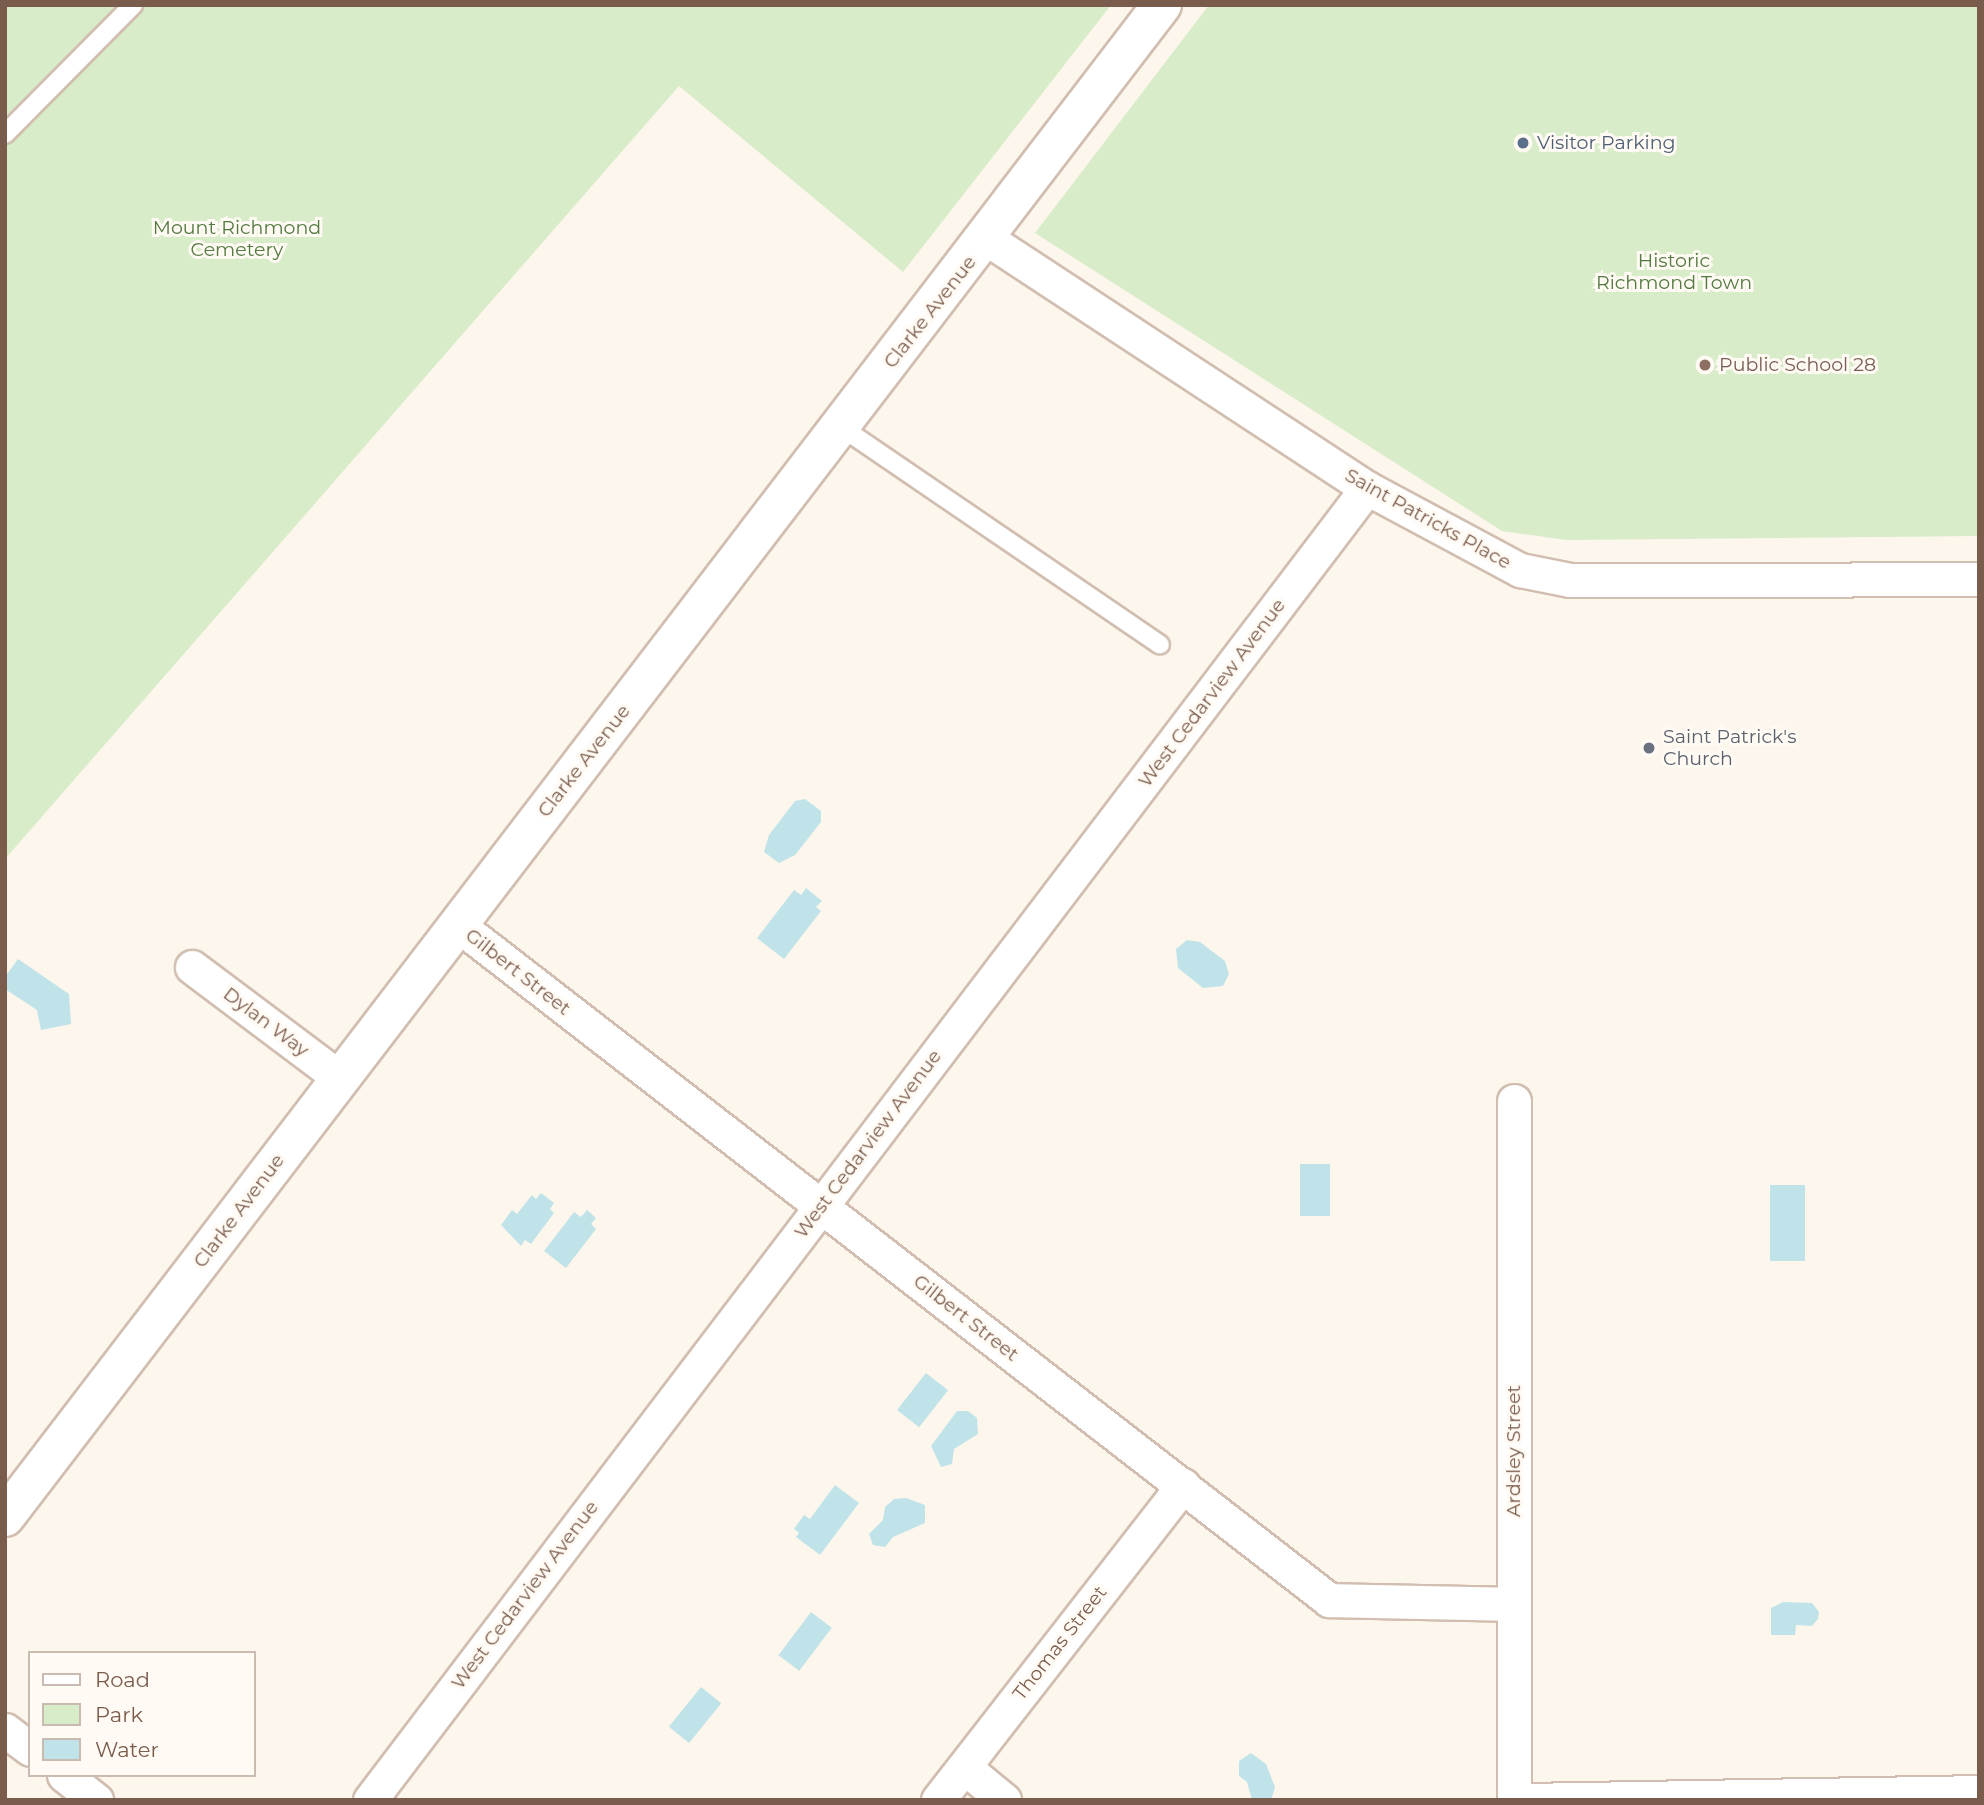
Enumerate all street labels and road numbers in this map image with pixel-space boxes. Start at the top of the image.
street label: Clarke Avenue [879,251,981,373]
street label: Saint Patricks Place [1341,464,1515,574]
street label: West Cedarview Avenue [1134,594,1290,792]
street label: Clarke Avenue [533,700,635,822]
street label: Gilbert Street [461,924,575,1020]
street label: Dylan Way [219,982,313,1062]
street label: West Cedarview Avenue [790,1045,946,1243]
street label: Clarke Avenue [189,1150,289,1272]
street label: Gilbert Street [909,1270,1023,1366]
street label: Ardsley Street [1503,1385,1525,1517]
street label: West Cedarview Avenue [447,1496,603,1694]
street label: Thomas Street [1008,1581,1112,1705]

